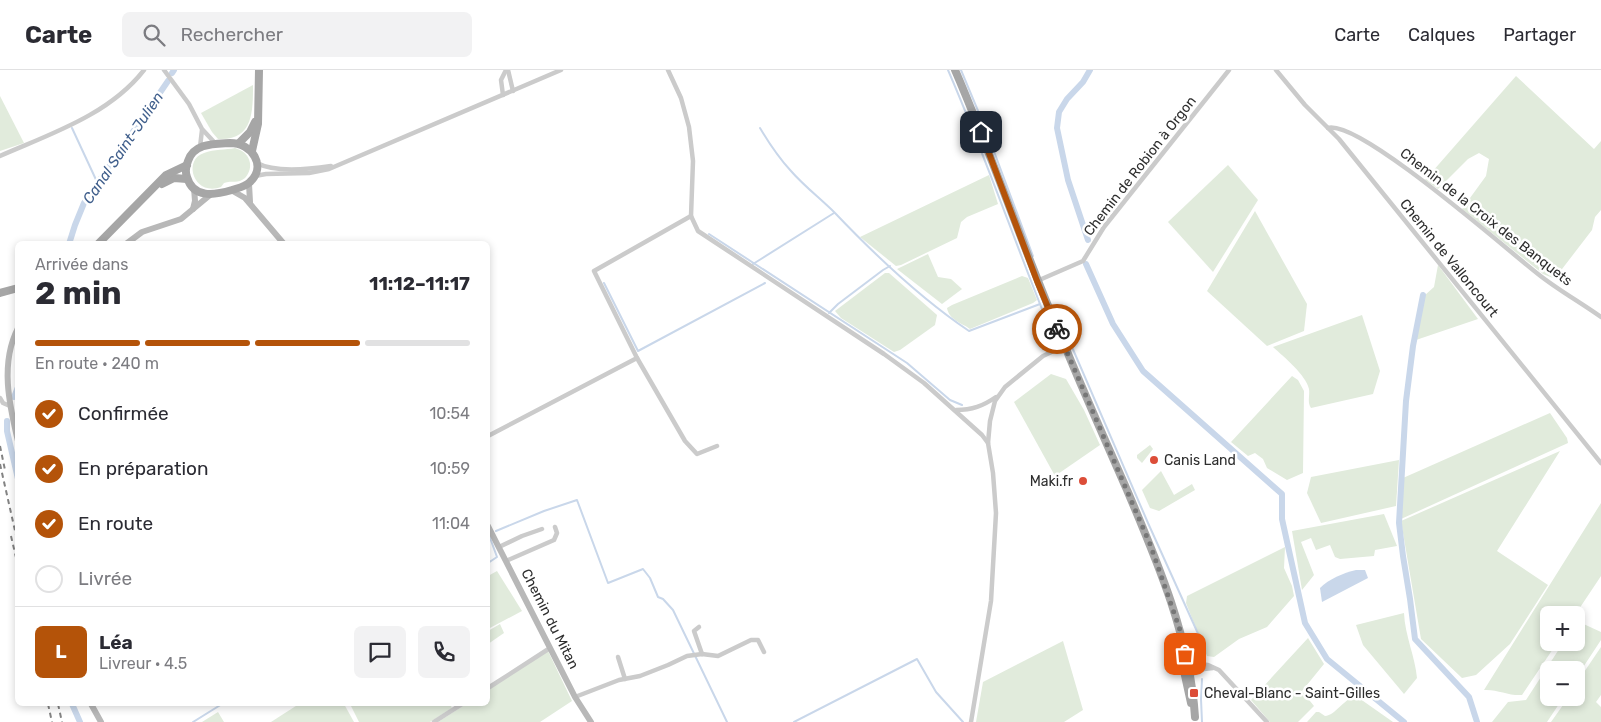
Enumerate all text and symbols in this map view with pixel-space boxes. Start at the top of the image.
search box [122,12,472,57]
text: Carte [25,21,92,49]
icon: search [140,21,168,49]
text: Rechercher [180,23,283,46]
text: Carte [1334,24,1380,46]
text: Calques [1408,24,1475,46]
text: Partager [1503,24,1576,46]
water label: Canal Saint-Julien [79,89,167,207]
street label: Chemin de Robion à Orgon [1080,93,1200,239]
pin [960,111,1002,153]
icon: home [967,118,995,146]
street label: Chemin de la Croix des Banquets [1396,144,1576,290]
street label: Chemin de Valloncourt [1396,196,1502,321]
text: Arrivée dans [35,255,128,274]
text: 11:12–11:17 [369,272,470,295]
text: 2 min [35,274,122,312]
courier [1032,304,1082,354]
icon: bike [1043,315,1071,343]
text: En route · 240 m [35,354,159,373]
icon: check [35,400,63,428]
text: Confirmée [78,402,169,425]
text: 10:54 [429,404,470,423]
place label: Canis Land [1164,452,1236,469]
marker: Canis Land [1148,454,1160,466]
icon: check [35,455,63,483]
text: En préparation [78,457,208,480]
text: 10:59 [430,459,470,478]
place label: Maki.fr [1030,473,1074,490]
marker: Maki.fr [1077,475,1089,487]
icon: check [35,510,63,538]
text: En route [78,512,153,535]
text: 11:04 [432,514,470,533]
street label: Chemin du Mitan [517,566,583,672]
text: Livrée [78,567,132,590]
map controls [1540,606,1585,706]
button: + [1540,606,1585,651]
button: chat [354,626,406,678]
button: phone [418,626,470,678]
text: Léa [99,631,133,654]
pin [1164,633,1206,675]
text: L [55,640,67,663]
icon: bag [1171,640,1199,668]
text: Livreur · 4.5 [99,654,187,673]
button: − [1540,661,1585,706]
place label: Cheval-Blanc - Saint-Gilles [1204,685,1380,702]
marker: Cheval-Blanc - Saint-Gilles [1188,687,1200,699]

